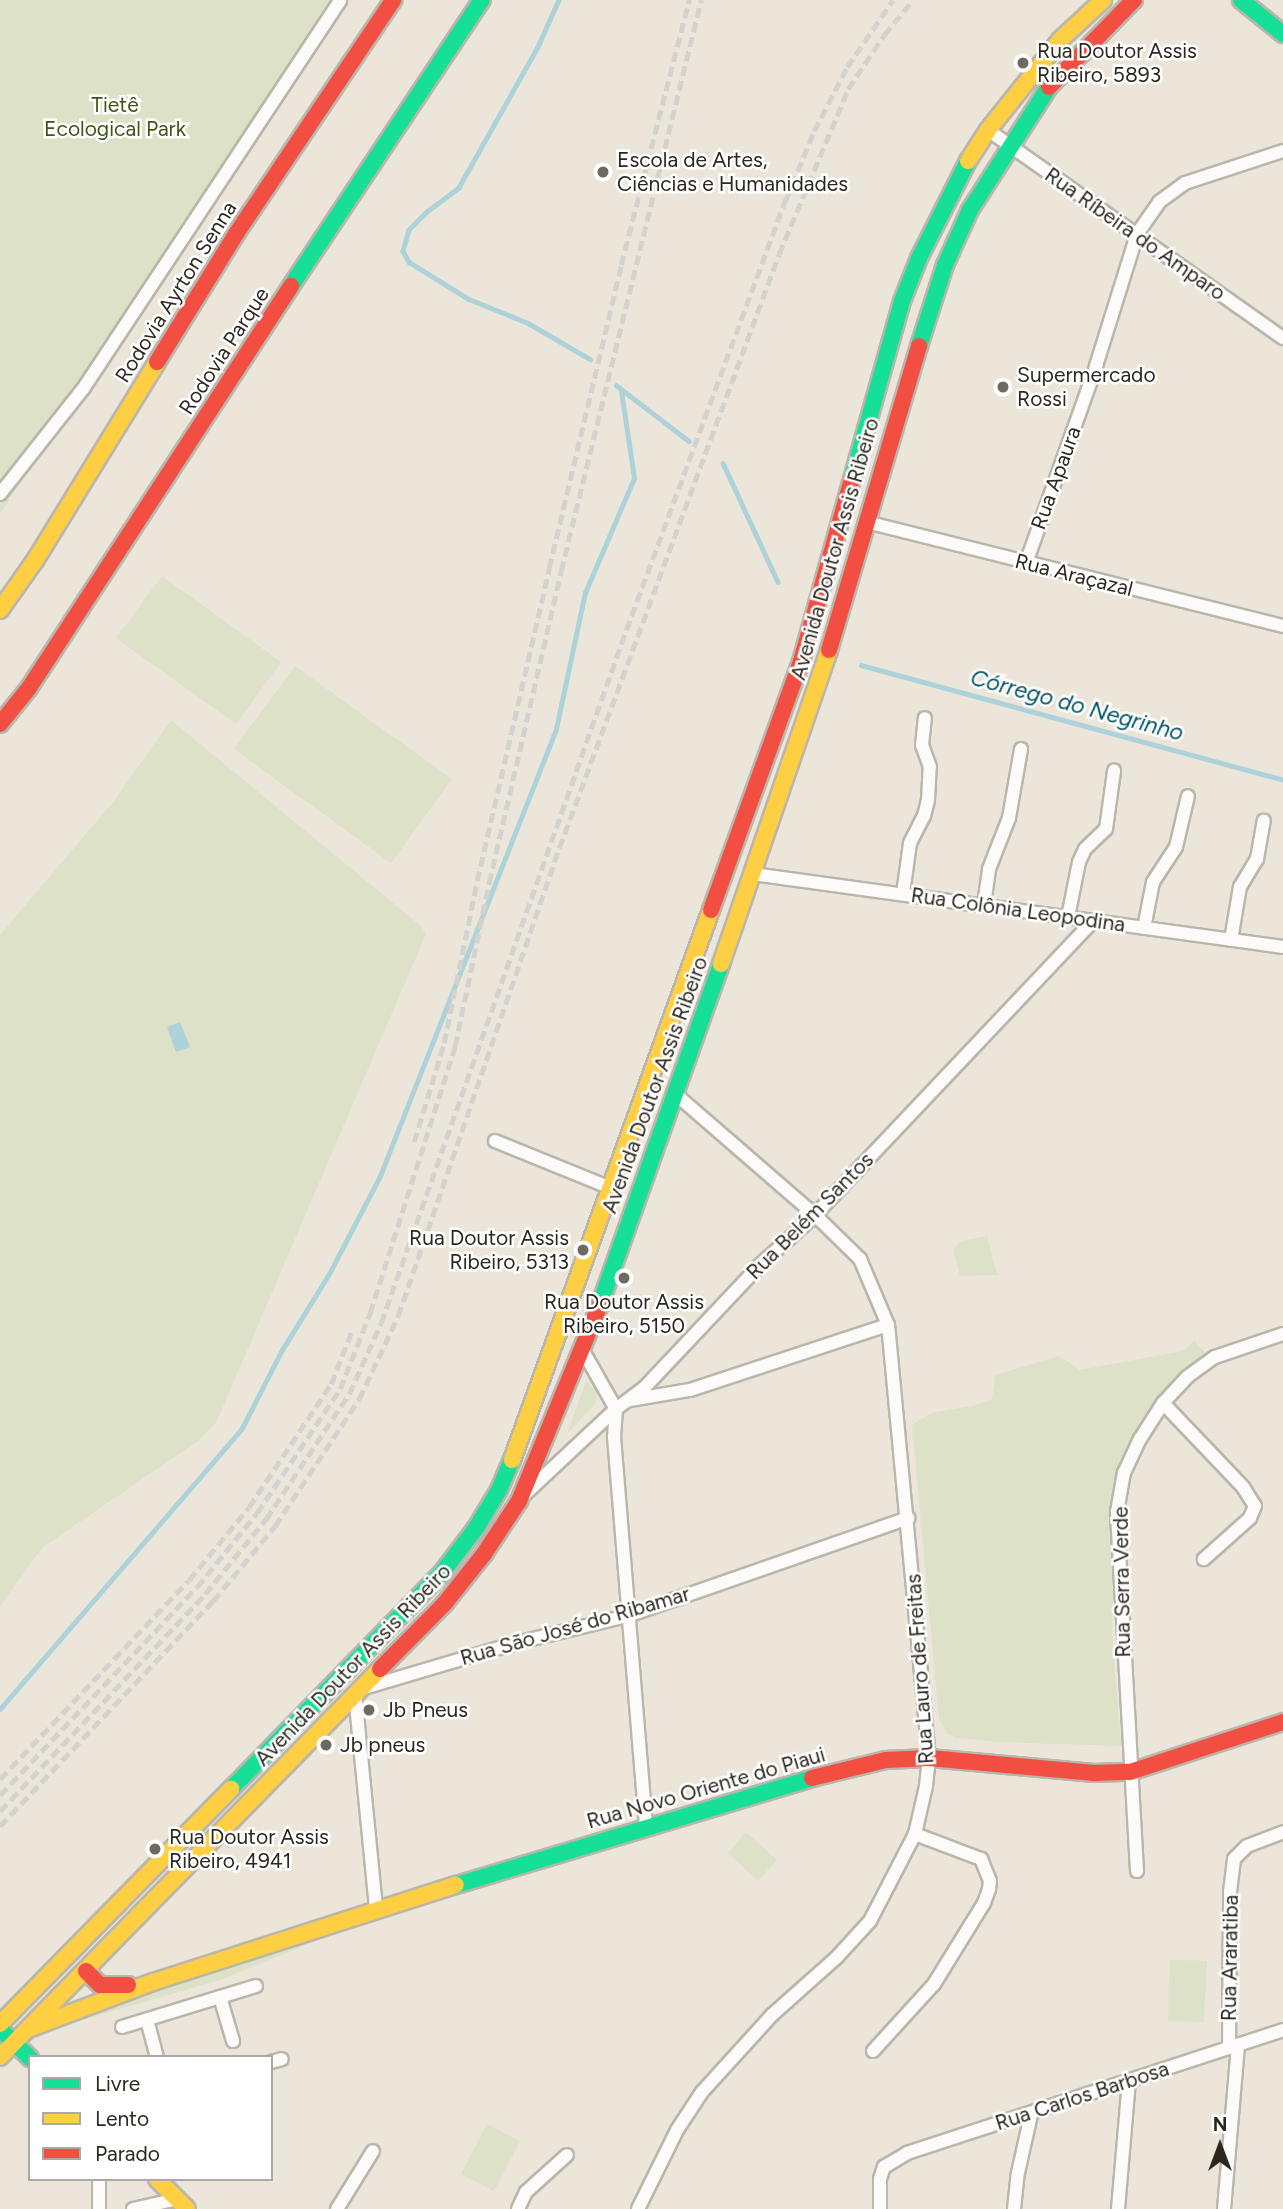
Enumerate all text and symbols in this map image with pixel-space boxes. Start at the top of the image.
place label: Rua Doutor Assis Ribeiro, 5893 [1037,38,1197,88]
marker: Rua Doutor Assis Ribeiro, 5893 [1015,55,1031,71]
park label: Tietê Ecological Park [44,92,186,142]
place label: Escola de Artes, Ciências e Humanidades [617,147,848,197]
street label: Rua Ríbeira do Amparo [1040,162,1230,306]
marker: Escola de Artes, Ciências e Humanidades [595,164,611,180]
street label: Rodovia Ayrton Senna [110,197,242,387]
street label: Rodovia Parque [174,283,274,419]
place label: Supermercado Rossi [1017,362,1156,412]
marker: Supermercado Rossi [995,379,1011,395]
street label: Avenida Doutor Assis Ribeiro [786,415,884,683]
street label: Rua Apaura [1026,423,1086,533]
street label: Rua Araçazal [1012,548,1136,602]
water label: Córrego do Negrinho [968,663,1186,747]
street label: Rua Colônia Leopodina [909,882,1127,938]
street label: Avenida Doutor Assis Ribeiro [597,953,713,1217]
street label: Rua Belém Santos [741,1147,879,1285]
place label: Rua Doutor Assis Ribeiro, 5313 [409,1225,569,1275]
marker: Rua Doutor Assis Ribeiro, 5313 [575,1242,591,1258]
marker: Rua Doutor Assis Ribeiro, 5150 [616,1270,632,1286]
place label: Rua Doutor Assis Ribeiro, 5150 [544,1289,704,1339]
street label: Rua Serra Verde [1108,1506,1136,1658]
street label: Avenida Doutor Assis Ribeiro [250,1559,456,1771]
street label: Rua Lauro de Freitas [901,1573,939,1765]
street label: Rua São José do Ribamar [457,1581,693,1671]
place label: Jb Pneus [383,1697,468,1723]
marker: Jb Pneus [361,1702,377,1718]
place label: Jb pneus [340,1732,425,1758]
marker: Jb pneus [318,1737,334,1753]
street label: Rua Novo Oriente do Piaui [584,1742,828,1834]
place label: Rua Doutor Assis Ribeiro, 4941 [169,1824,329,1874]
marker: Rua Doutor Assis Ribeiro, 4941 [147,1841,163,1857]
street label: Rua Araratiba [1216,1895,1244,2021]
legend [28,2055,273,2181]
street label: Rua Carlos Barbosa [992,2056,1172,2136]
text: Livre [95,2071,140,2096]
text: Lento [95,2106,149,2131]
north arrow [1185,2111,1255,2181]
text: N [1213,2113,1227,2136]
text: Parado [95,2141,160,2166]

